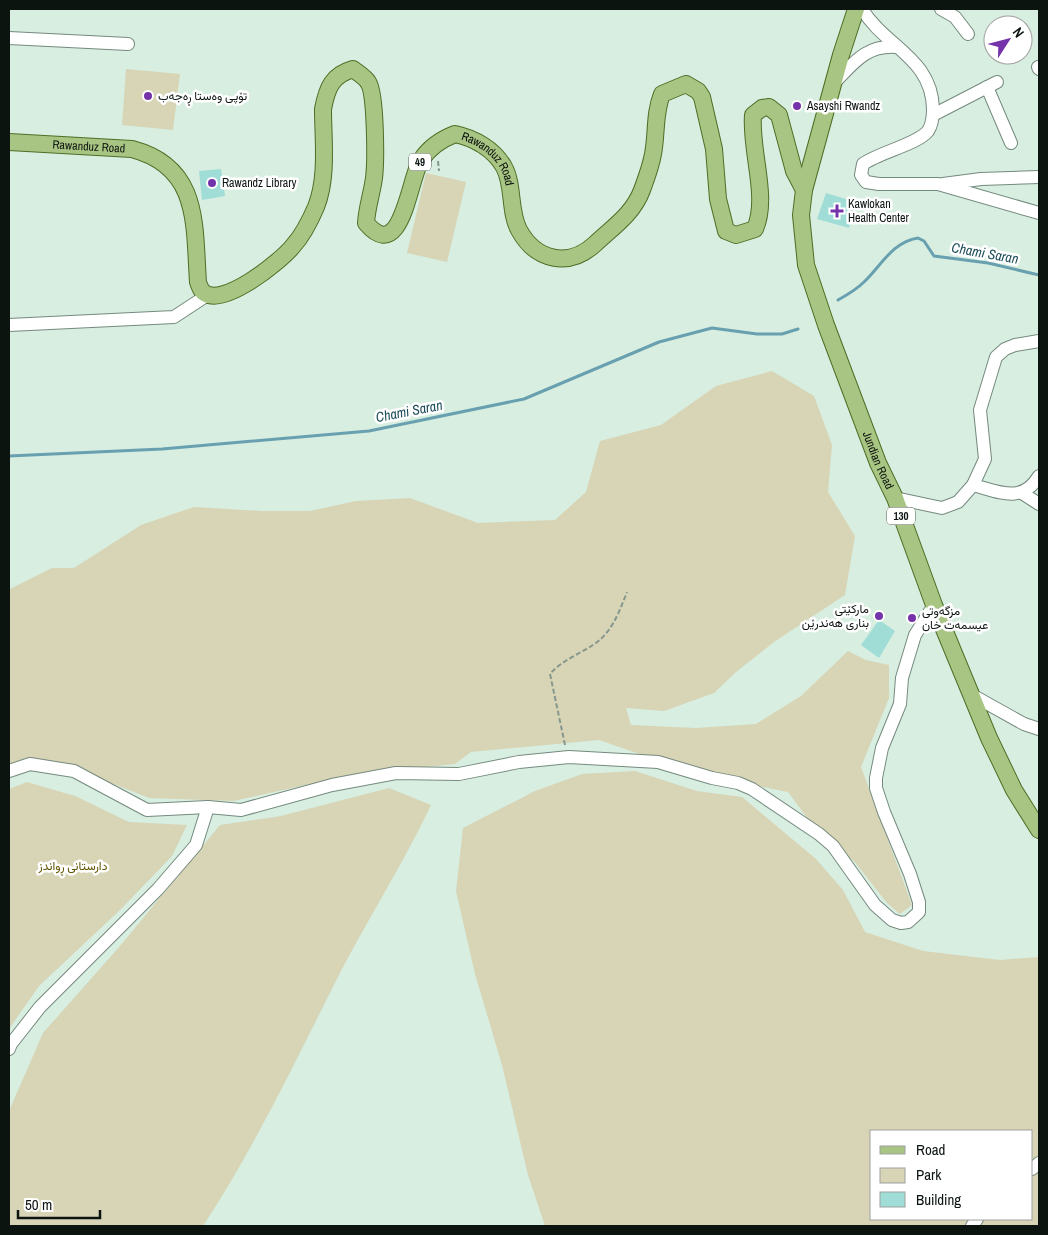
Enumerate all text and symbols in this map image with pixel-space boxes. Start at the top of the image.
north arrow [983,15,1033,65]
text: N [1009,24,1028,41]
place label: تۆپی وەستا ڕەجەب [158,88,248,106]
marker: تۆپی وەستا ڕەجەب [142,90,154,102]
place label: Asayshi Rwandz [806,98,880,114]
marker: Asayshi Rwandz [791,100,803,112]
street label: Rawanduz Road [459,128,518,187]
street label: Rawanduz Road [52,136,126,157]
road number: 49 [409,154,431,170]
place label: Rawandz Library [222,175,296,191]
marker: Rawandz Library [206,177,218,189]
place label: Kawlokan Health Center [848,196,909,226]
marker: Kawlokan Health Center [830,204,844,218]
water label: Chami Saran [950,238,1020,268]
water label: Chami Saran [374,396,444,426]
street label: Jundian Road [859,429,898,492]
road number: 130 [887,508,915,524]
place label: مارکێتی بناری هەندرێن [802,601,869,631]
place label: مزگەوتی عیسمەت خان [922,603,988,633]
marker: مارکێتی بناری هەندرێن [873,610,885,622]
marker: مزگەوتی عیسمەت خان [906,612,918,624]
park label: دارستانی ڕواندز [38,858,108,876]
legend [870,1130,1033,1220]
text: Road [916,1139,945,1160]
text: Park [916,1164,942,1185]
scale bar [18,1188,100,1220]
text: Building [916,1189,961,1210]
text: 50 m [25,1194,52,1215]

